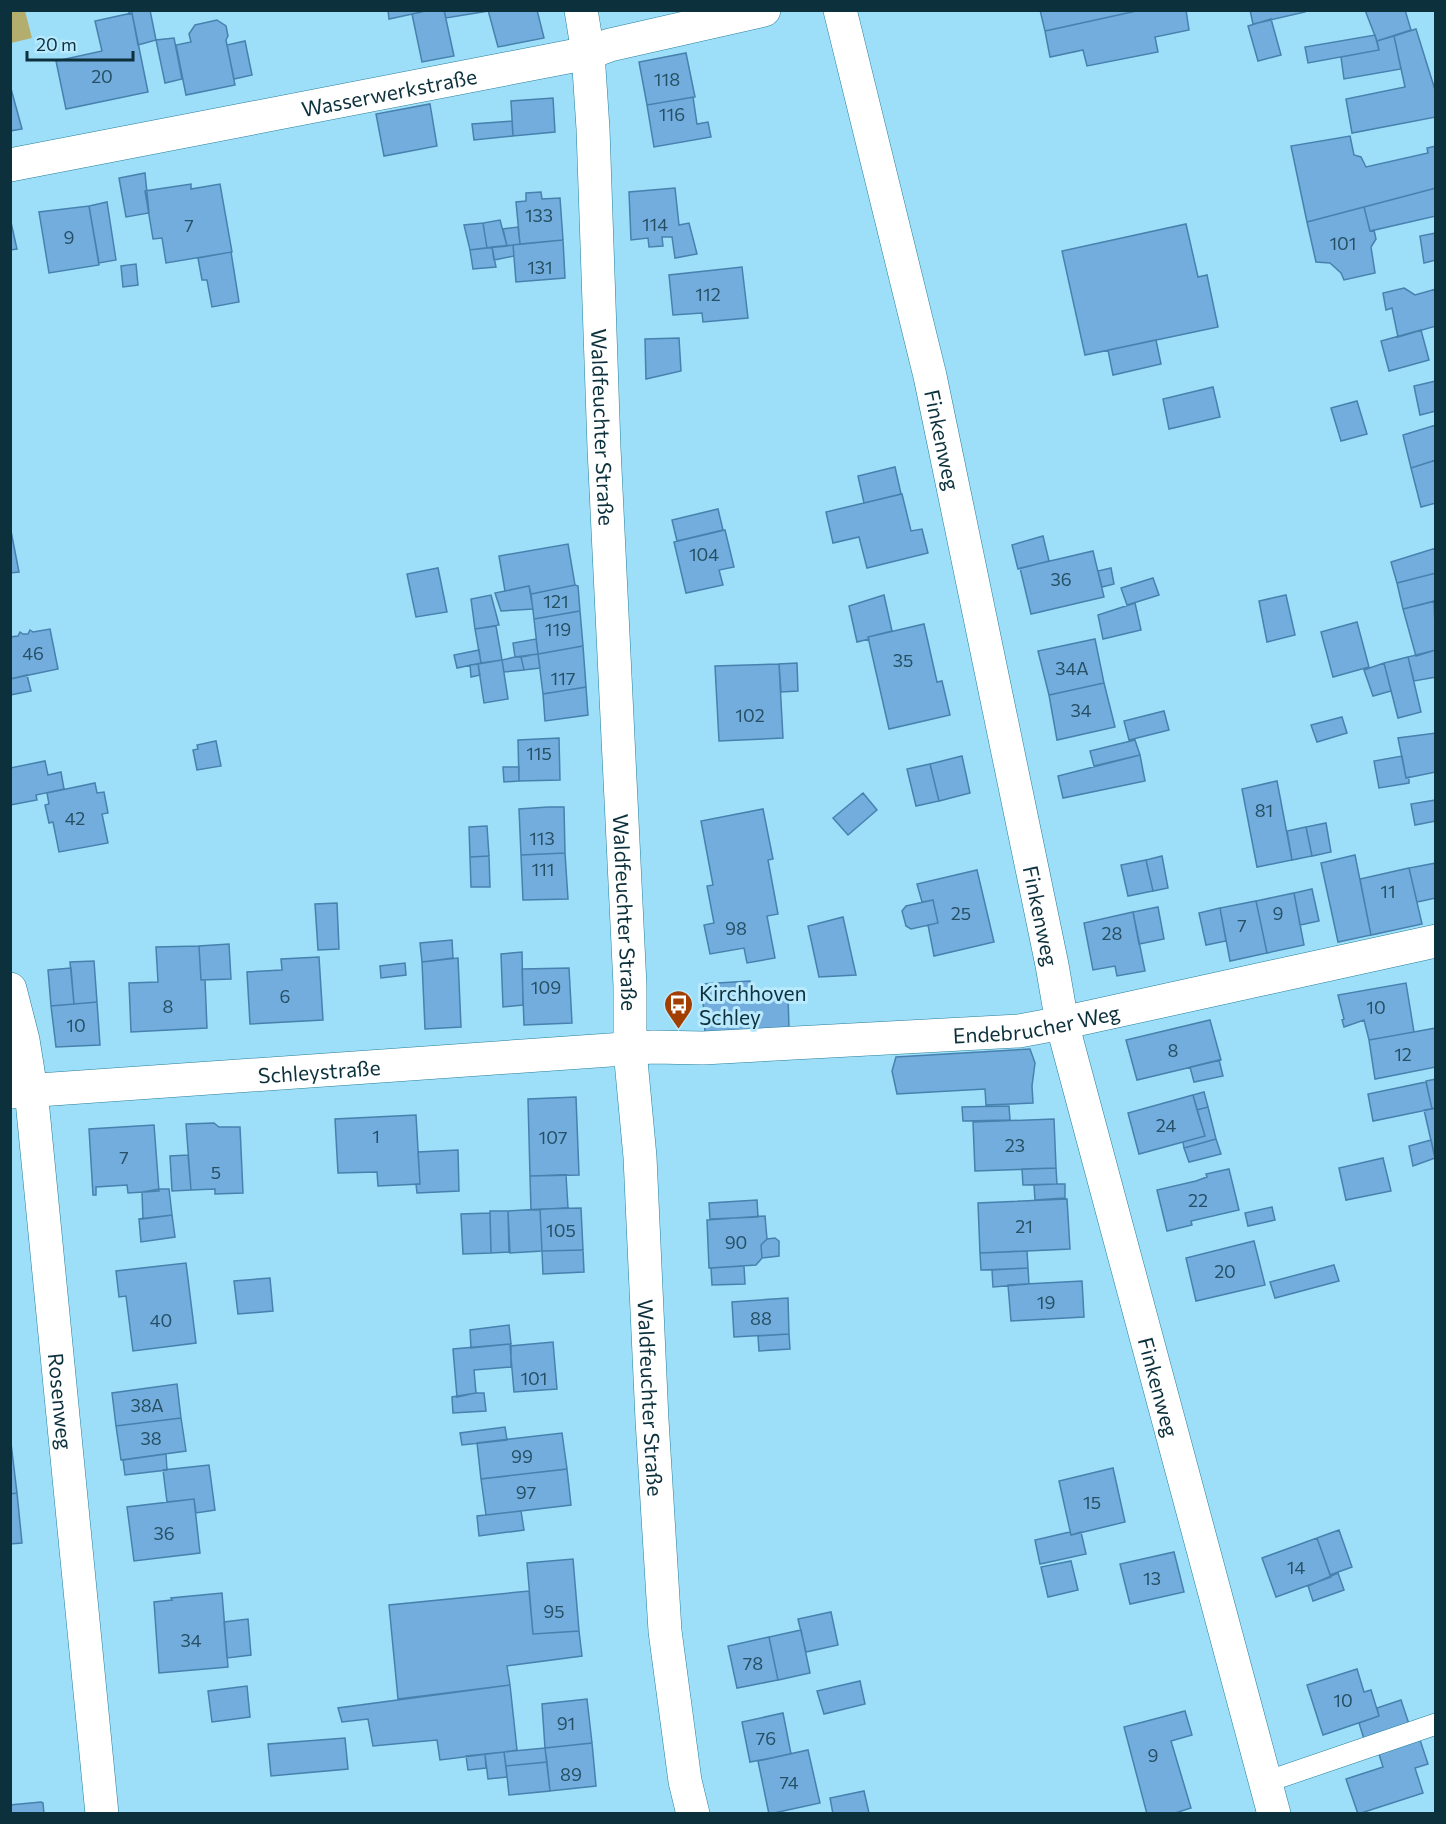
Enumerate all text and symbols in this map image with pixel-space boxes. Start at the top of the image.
scale bar [27,24,134,62]
text: 20 m [36,33,77,55]
street label: Wasserwerkstraße [299,62,479,121]
house number: 20 [91,65,113,87]
house number: 118 [654,68,680,90]
house number: 116 [659,103,685,125]
house number: 133 [525,204,553,226]
house number: 114 [642,213,668,235]
house number: 7 [184,214,194,236]
house number: 9 [64,226,74,248]
house number: 101 [1329,232,1357,254]
house number: 131 [527,256,553,278]
house number: 112 [695,283,721,305]
street label: Waldfeuchter Straße [587,328,620,526]
street label: Finkenweg [921,387,966,492]
house number: 104 [689,543,719,565]
house number: 36 [1050,568,1072,590]
house number: 121 [543,590,569,612]
house number: 119 [545,618,571,640]
house number: 46 [22,642,44,664]
house number: 35 [893,649,913,671]
house number: 34A [1055,657,1089,679]
house number: 117 [551,667,575,689]
house number: 34 [1070,699,1092,721]
house number: 102 [735,704,765,726]
house number: 115 [526,742,552,764]
house number: 81 [1255,799,1273,821]
house number: 42 [65,807,85,829]
street label: Waldfeuchter Straße [609,813,643,1011]
house number: 113 [529,827,555,849]
house number: 111 [531,858,555,880]
street label: Finkenweg [1019,863,1064,968]
house number: 11 [1380,880,1396,902]
house number: 25 [951,902,971,924]
house number: 9 [1273,902,1283,924]
house number: 7 [1237,914,1247,936]
house number: 98 [725,917,747,939]
house number: 28 [1102,922,1123,944]
house number: 109 [531,976,561,998]
place label: Kirchhoven Schley [699,980,807,1029]
house number: 6 [280,985,290,1007]
bus stop icon: Kirchhoven Schley [662,988,694,1030]
house number: 8 [163,995,174,1017]
house number: 10 [1366,996,1386,1018]
street label: Endebrucher Weg [952,998,1122,1047]
house number: 10 [66,1014,86,1036]
house number: 8 [1168,1039,1179,1061]
house number: 12 [1394,1043,1412,1065]
street label: Schleystraße [257,1054,381,1087]
house number: 24 [1156,1114,1176,1136]
house number: 1 [372,1125,380,1147]
house number: 107 [539,1126,567,1148]
house number: 23 [1005,1134,1025,1156]
house number: 7 [119,1146,129,1168]
house number: 5 [211,1161,221,1183]
house number: 22 [1188,1189,1208,1211]
house number: 21 [1015,1215,1033,1237]
house number: 105 [546,1219,576,1241]
house number: 90 [725,1231,747,1253]
house number: 20 [1214,1260,1236,1282]
house number: 19 [1037,1291,1055,1313]
street label: Waldfeuchter Straße [634,1299,669,1497]
house number: 88 [750,1307,772,1329]
house number: 40 [150,1309,172,1331]
street label: Finkenweg [1134,1334,1185,1439]
street label: Rosenweg [44,1352,79,1451]
house number: 101 [520,1367,548,1389]
house number: 38A [130,1394,164,1416]
house number: 38 [140,1427,162,1449]
house number: 99 [511,1445,533,1467]
house number: 97 [516,1481,536,1503]
house number: 15 [1083,1491,1101,1513]
house number: 36 [153,1522,175,1544]
house number: 14 [1287,1556,1305,1578]
house number: 13 [1143,1567,1161,1589]
house number: 95 [543,1600,565,1622]
house number: 34 [180,1629,202,1651]
house number: 78 [743,1652,763,1674]
house number: 10 [1333,1689,1353,1711]
house number: 91 [557,1712,575,1734]
house number: 76 [756,1727,776,1749]
house number: 9 [1148,1744,1158,1766]
house number: 89 [560,1763,582,1785]
house number: 74 [779,1771,799,1793]

